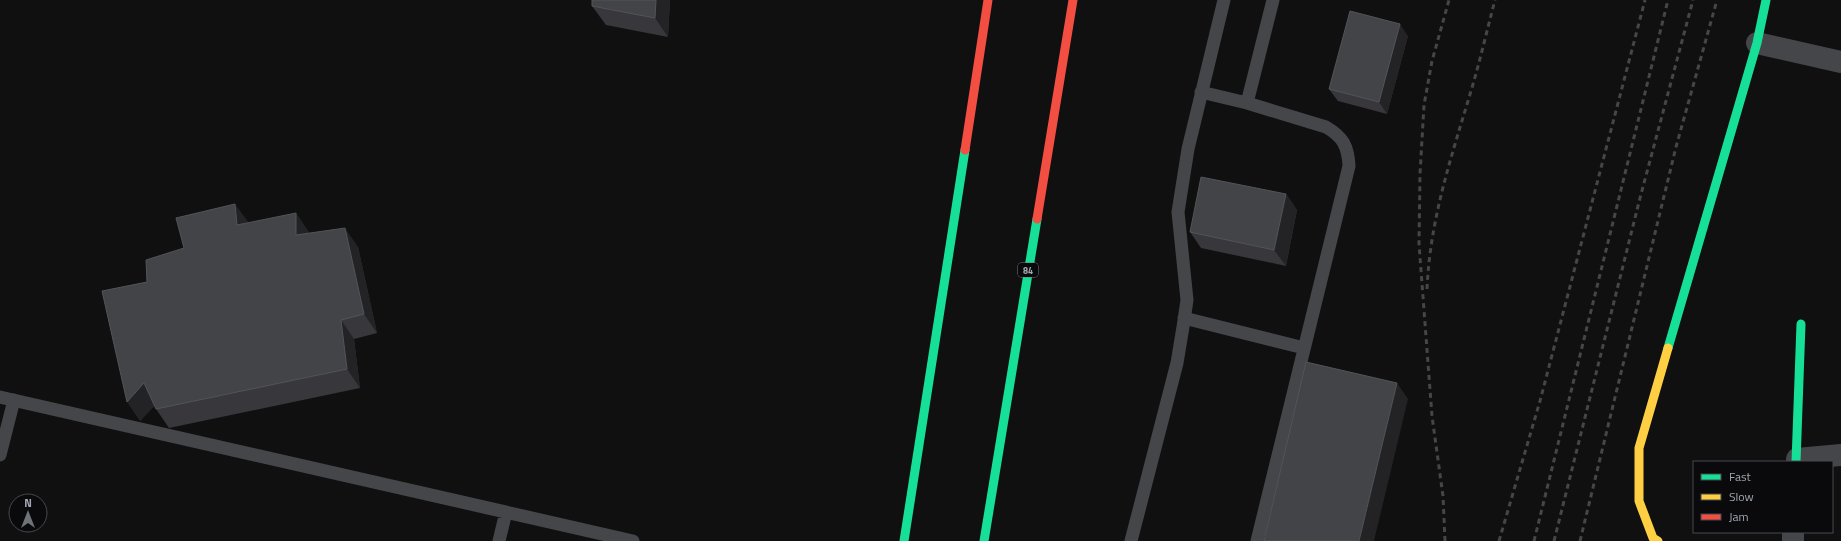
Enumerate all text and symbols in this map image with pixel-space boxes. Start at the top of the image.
road number: 84 [1018,263,1038,277]
legend [1693,461,1833,533]
text: Fast [1729,467,1752,486]
text: Slow [1729,487,1754,506]
north arrow [8,493,48,533]
text: N [24,495,32,511]
text: Jam [1729,507,1749,526]

